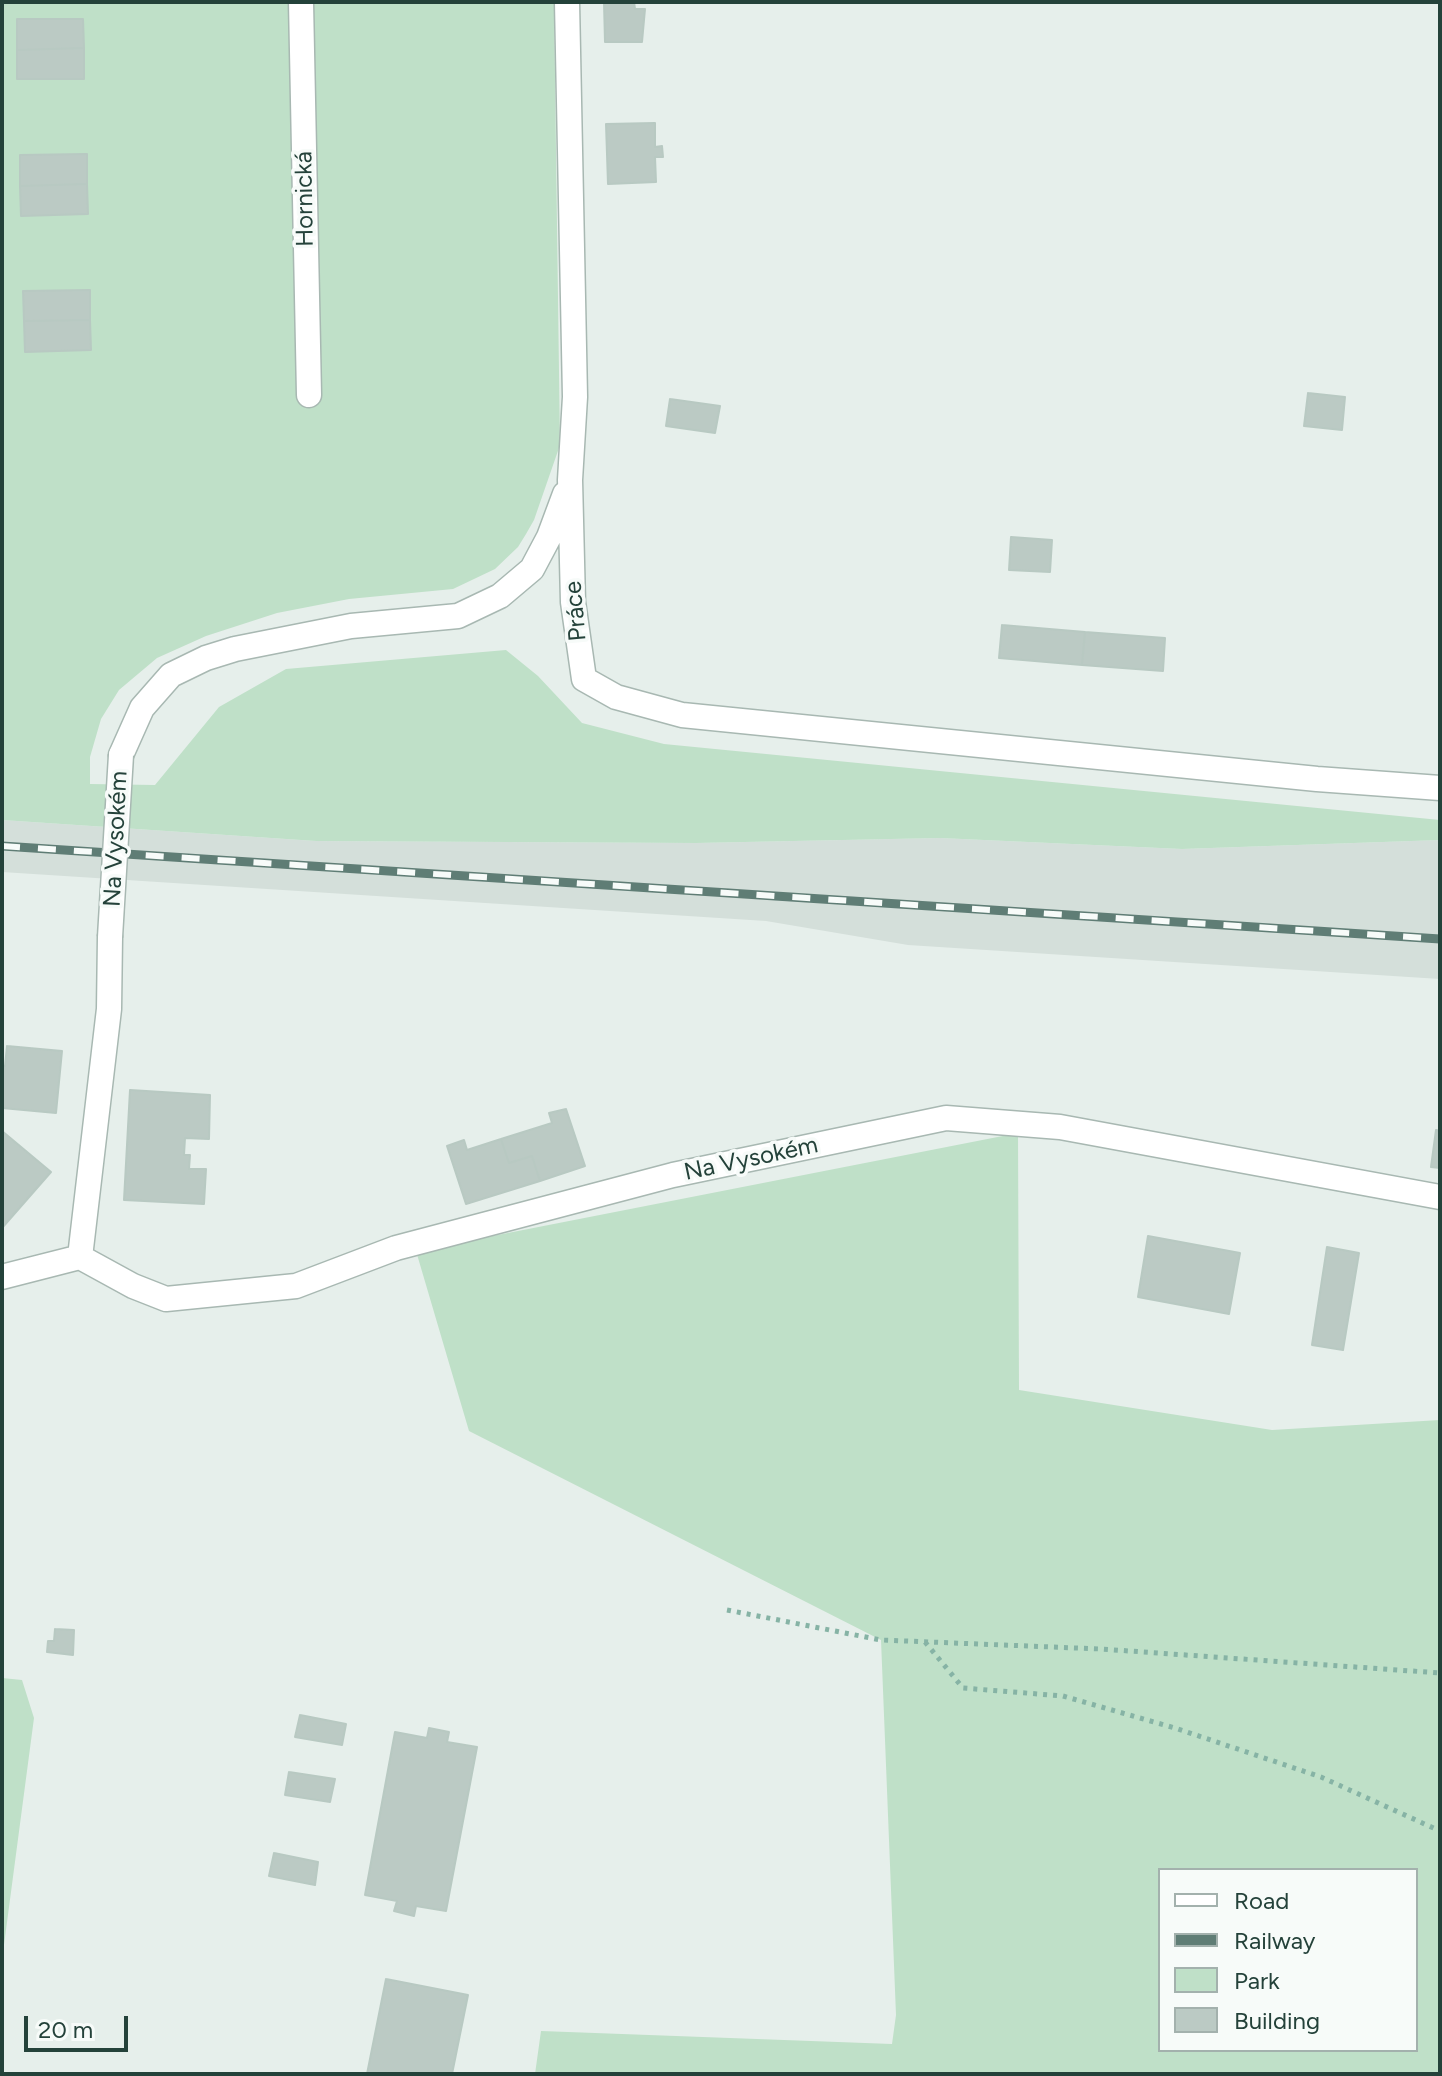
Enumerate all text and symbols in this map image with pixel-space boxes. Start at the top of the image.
street label: Hornická [290,151,320,247]
street label: Práce [559,580,593,642]
street label: Na Vysokém [98,770,134,908]
street label: Na Vysokém [681,1131,821,1187]
legend [1158,1868,1418,2052]
text: Road [1234,1886,1289,1915]
text: Railway [1234,1926,1315,1955]
text: Park [1234,1966,1280,1995]
scale bar [28,2000,132,2050]
text: Building [1234,2006,1320,2035]
text: 20 m [38,2015,93,2044]

